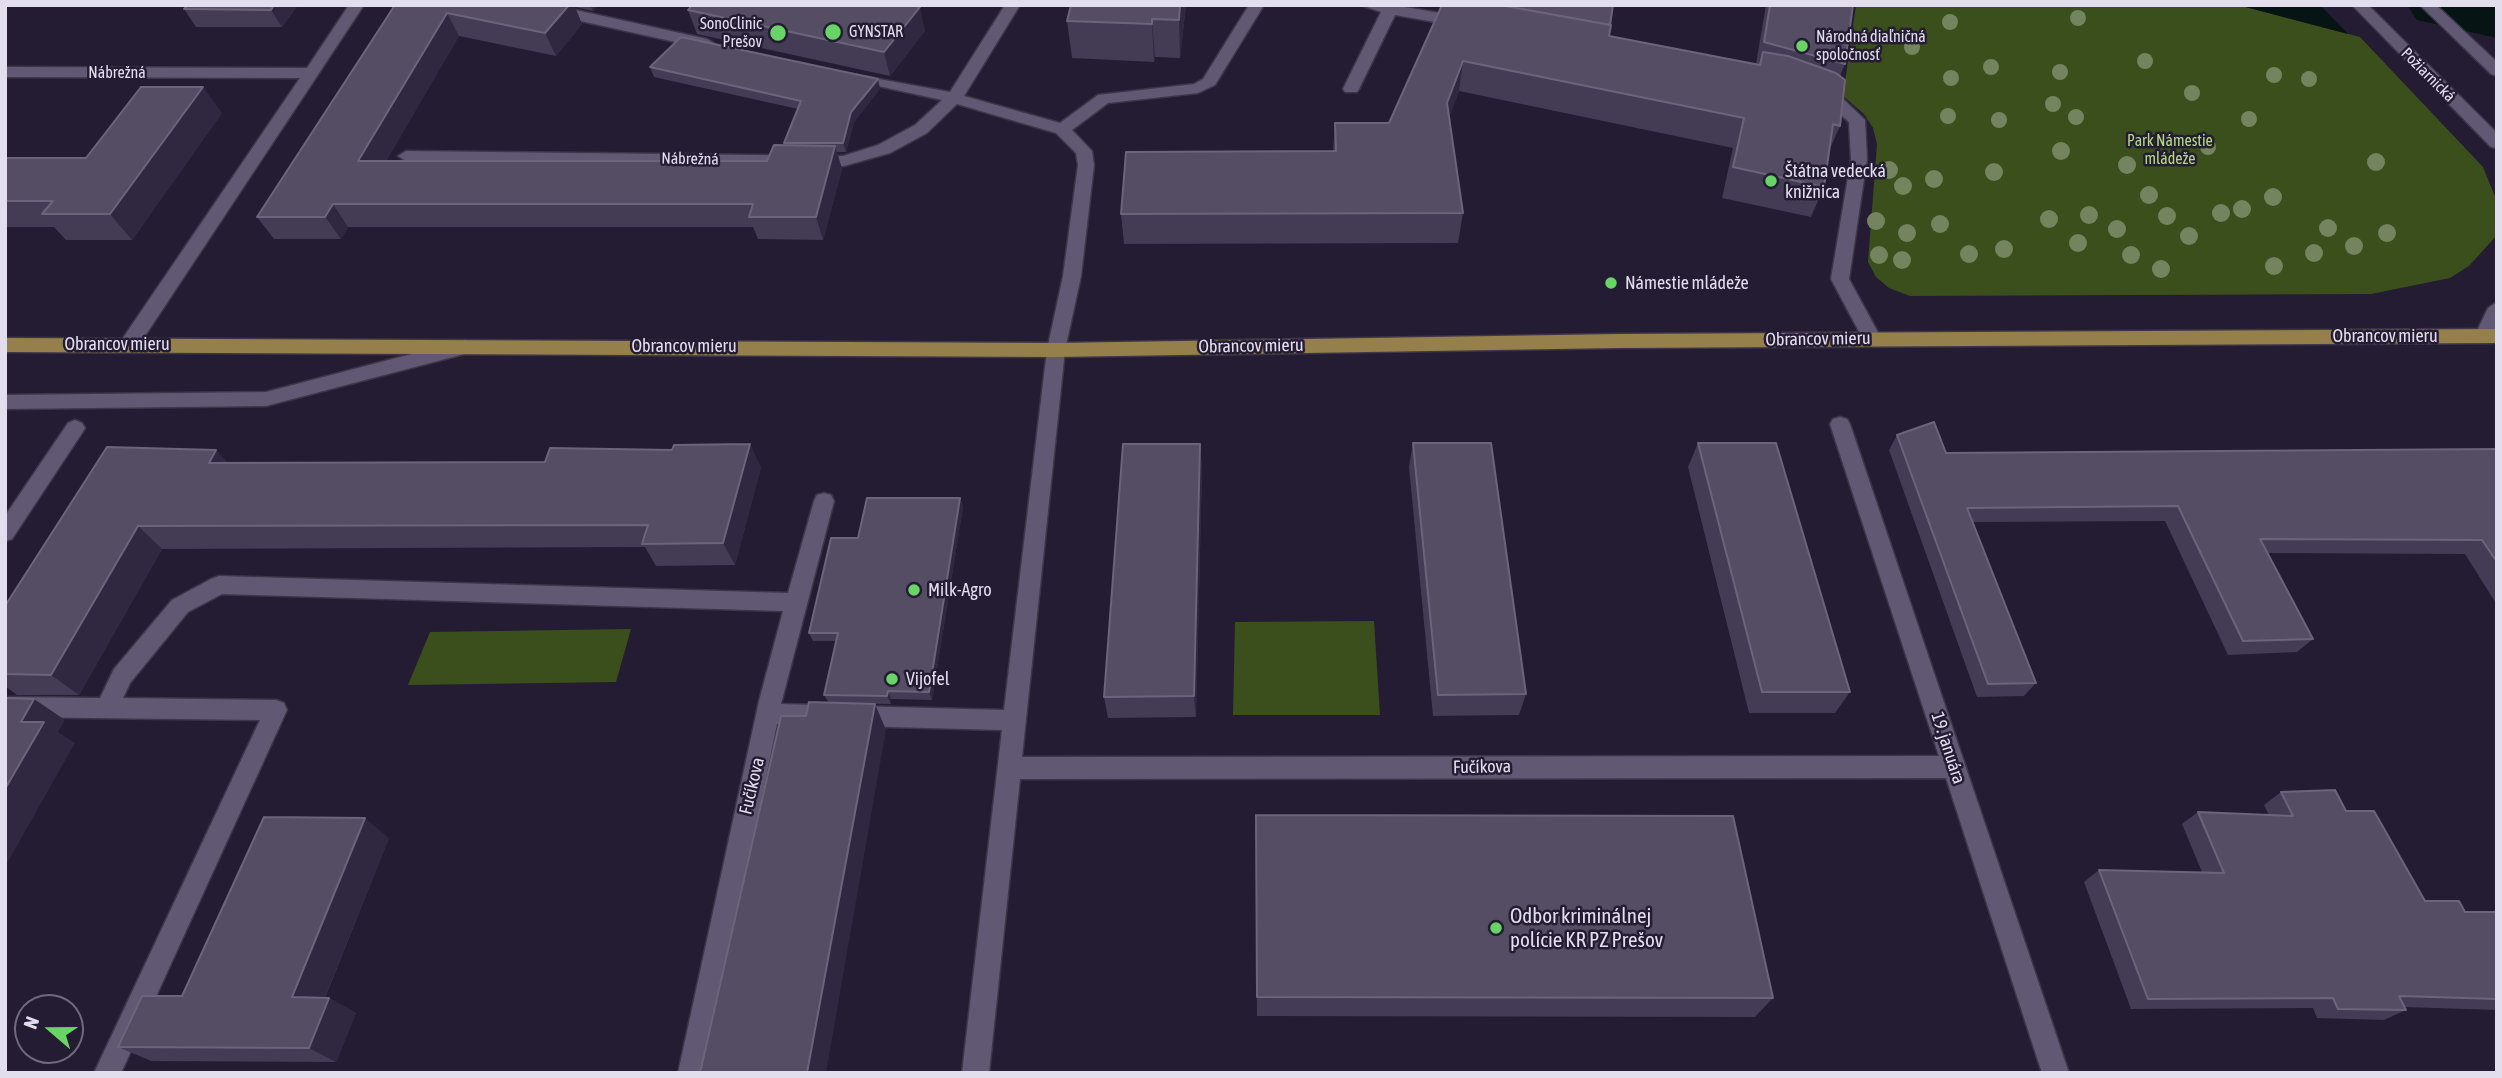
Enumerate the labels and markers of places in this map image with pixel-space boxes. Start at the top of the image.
place label: SonoClinic Prešov [700,14,762,52]
marker: GYNSTAR [823,22,843,42]
place label: GYNSTAR [849,22,903,42]
marker: SonoClinic Prešov [768,23,788,43]
place label: Národná diaľničná spoločnosť [1816,27,1926,65]
marker: Národná diaľničná spoločnosť [1794,38,1810,54]
place label: Štátna vedecká knižnica [1785,160,1886,202]
marker: Štátna vedecká knižnica [1763,173,1779,189]
place label: Námestie mládeže [1625,272,1749,294]
marker: Námestie mládeže [1603,275,1619,291]
place label: Milk-Agro [928,579,992,601]
marker: Milk-Agro [906,582,922,598]
place label: Vijofel [906,668,949,690]
marker: Vijofel [884,671,900,687]
place label: Odbor kriminálnej polície KR PZ Prešov [1510,903,1663,953]
marker: Odbor kriminálnej polície KR PZ Prešov [1488,920,1504,936]

